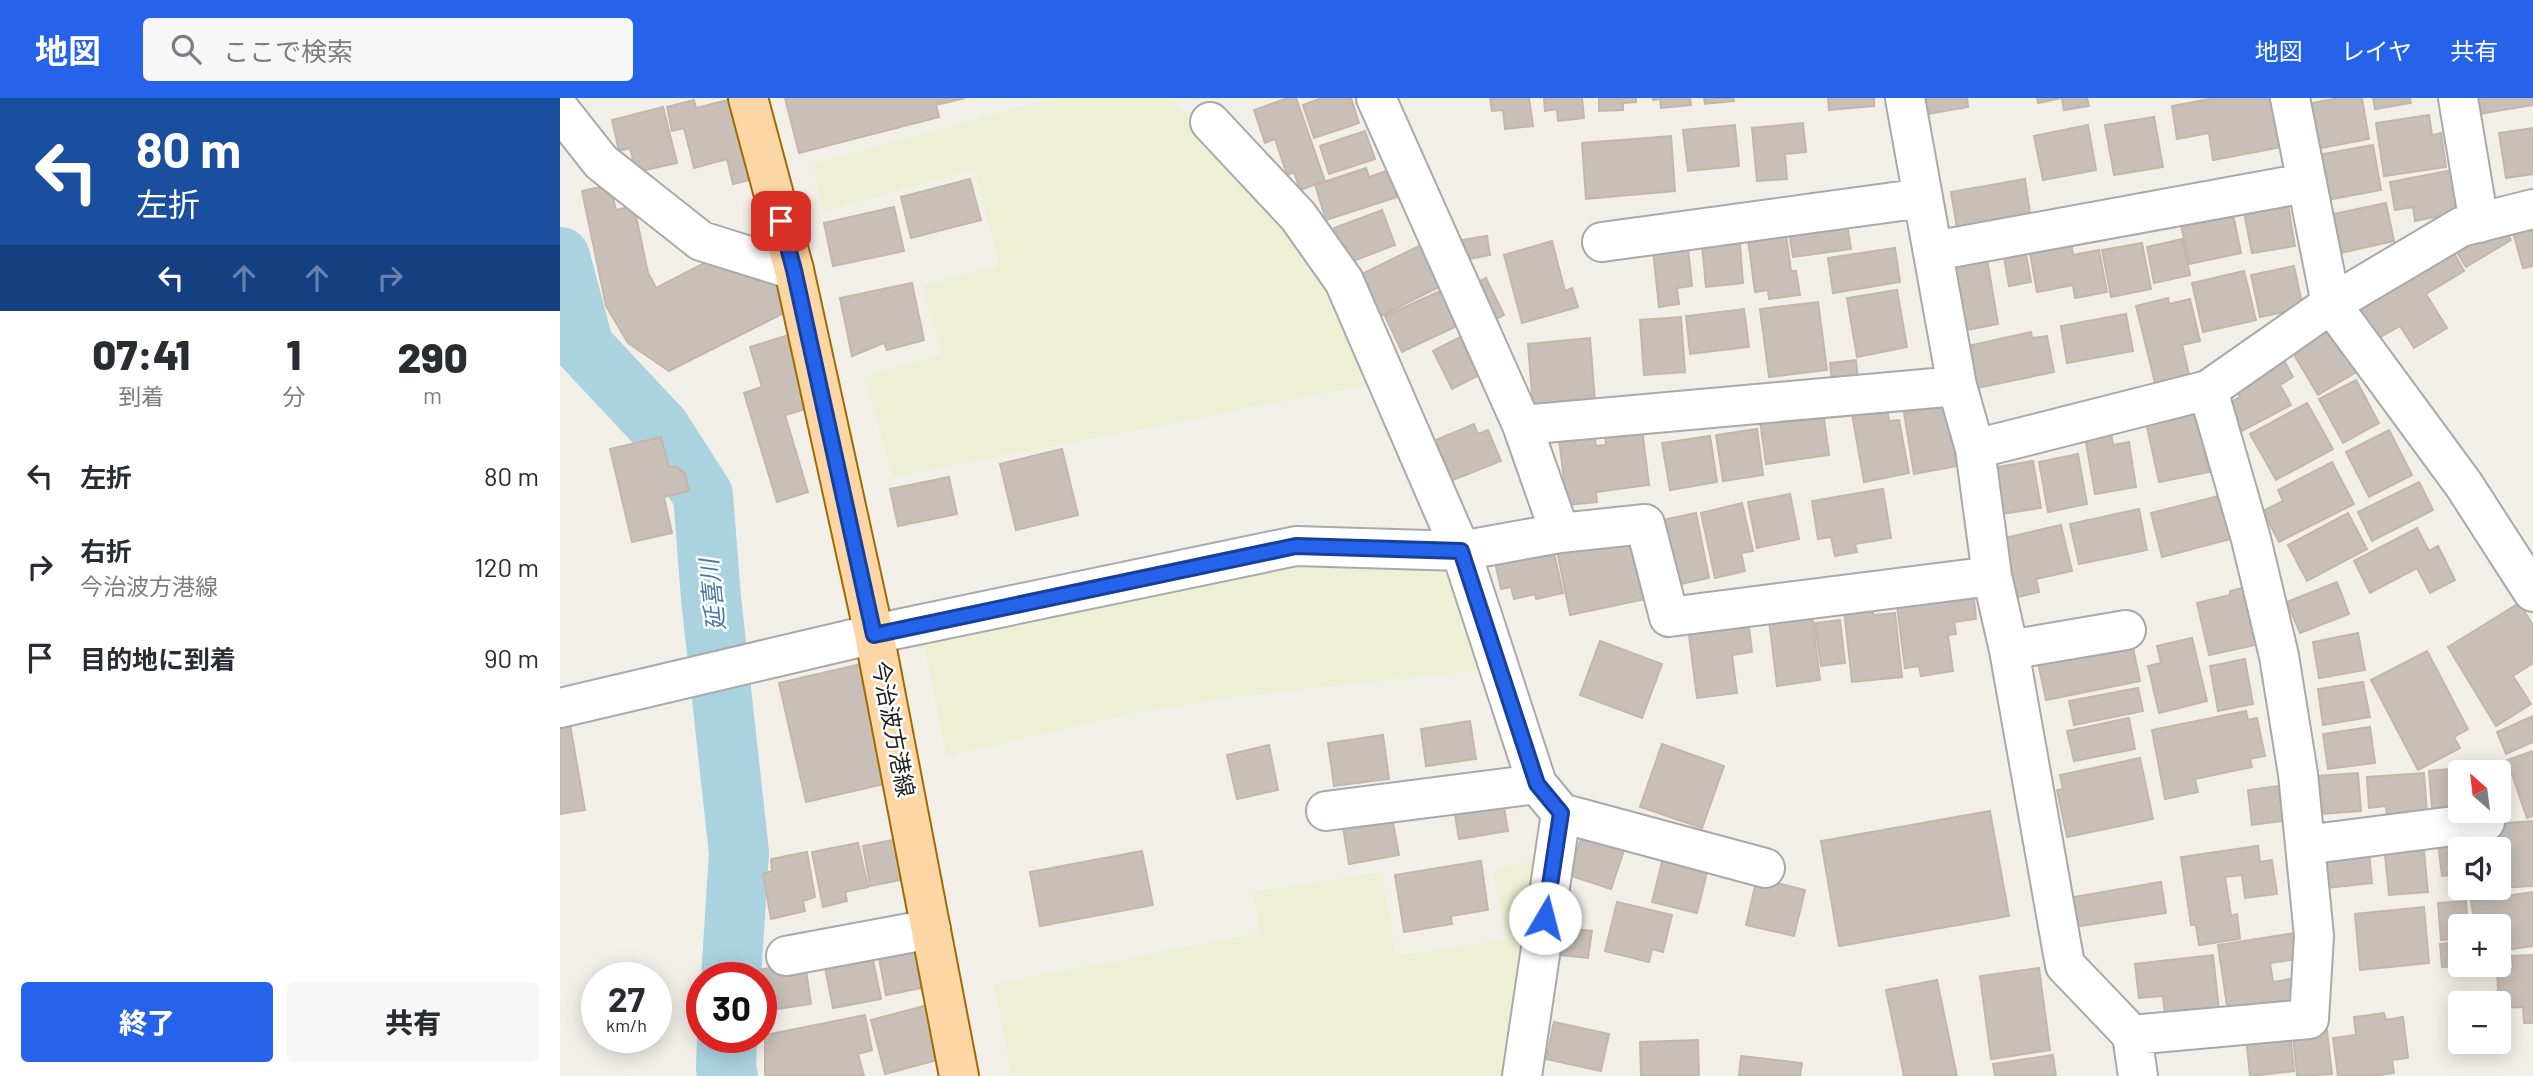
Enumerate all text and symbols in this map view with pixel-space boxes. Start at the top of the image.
search box [143,18,633,81]
text: 地図 [35,30,101,70]
icon: search [167,30,205,68]
text: ここで検索 [223,35,353,66]
text: 地図 [2255,36,2303,65]
text: レイヤ [2341,36,2412,65]
text: 共有 [2450,36,2498,65]
text: 80 m [136,119,241,178]
icon: left [21,126,112,217]
text: 左折 [136,184,200,222]
pin [751,191,811,251]
icon: arrive [762,202,800,240]
icon: left [152,259,190,297]
icon: ahead [225,259,263,297]
icon: ahead [298,259,336,297]
icon: right [371,259,409,297]
text: 07:41 [92,328,190,378]
text: 1 [286,328,301,378]
text: 290 [397,331,468,381]
text: m [423,381,442,409]
text: 到着 [118,382,164,410]
text: 分 [282,382,305,410]
icon: left [21,457,59,495]
text: 80 m [484,460,539,491]
text: 左折 [80,461,132,492]
text: 右折 [80,535,132,566]
icon: right [21,548,59,586]
text: 120 m [475,551,539,582]
water label: 延喜川 [693,555,730,632]
text: 今治波方港線 [80,572,218,600]
icon: arrive [21,639,59,677]
text: 90 m [484,642,539,673]
text: 目的地に到着 [80,643,236,674]
street label: 今治波方港線 [867,658,921,799]
north arrow [2448,760,2511,822]
map controls [2448,760,2511,1054]
button: sound [2448,837,2511,900]
position arrow [1508,881,1582,955]
button: + [2448,914,2511,977]
speed limit sign: 30 [686,962,777,1053]
text: 27 [608,977,645,1019]
button: 終了 [21,982,273,1062]
button: 共有 [287,982,539,1062]
button: − [2448,991,2511,1054]
text: km/h [606,1014,647,1036]

